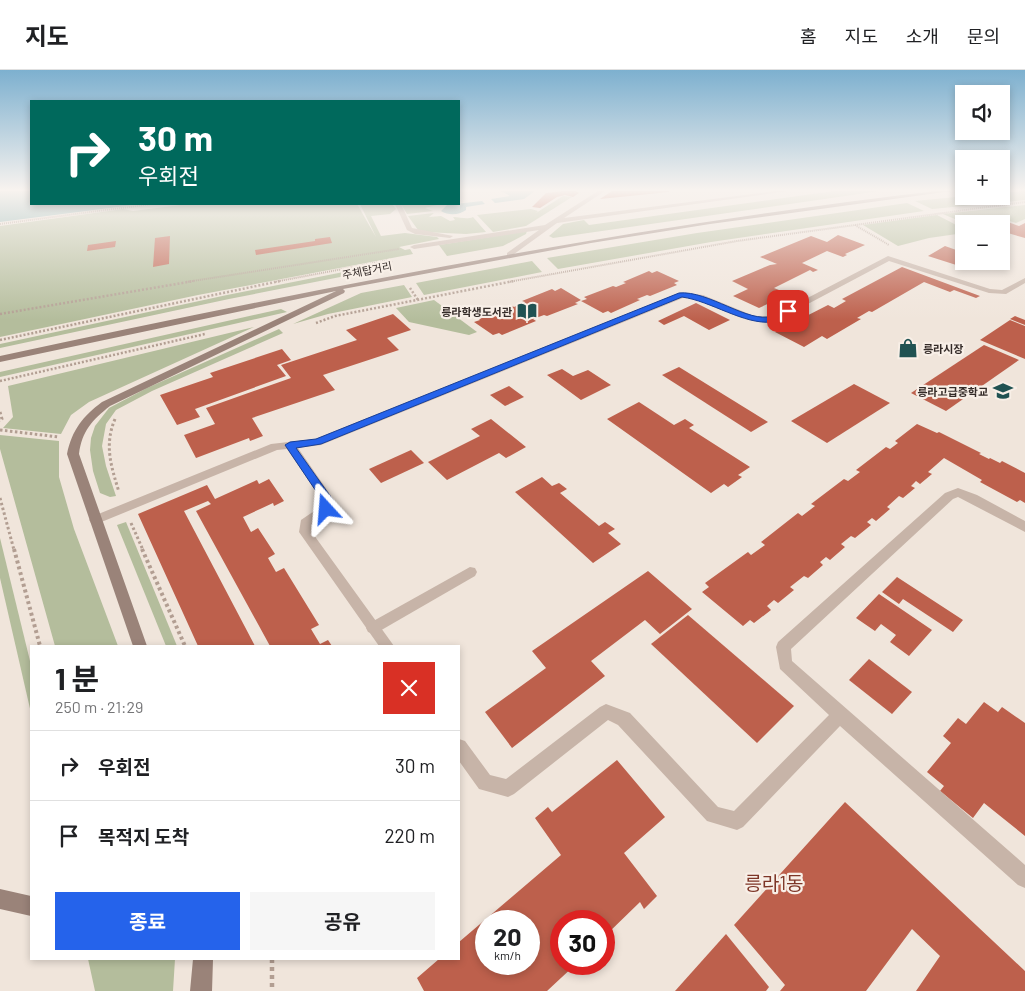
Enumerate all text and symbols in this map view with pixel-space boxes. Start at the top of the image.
text: 지도 [25,21,69,50]
text: 홈 [800,25,817,47]
text: 지도 [845,25,878,47]
text: 소개 [906,25,939,47]
text: 문의 [967,25,1000,47]
map controls [955,85,1010,270]
button: sound [955,85,1010,140]
text: 30 m [138,116,213,158]
icon: right [55,120,120,185]
button: + [955,150,1010,205]
text: 우회전 [138,162,199,188]
button: − [955,215,1010,270]
street label: 주체탑거리 [341,259,393,281]
pin [767,290,809,332]
icon: arrive [774,297,802,325]
library icon: 릉라학생도서관 [516,300,538,322]
place label: 릉라학생도서관 [441,305,512,318]
shop icon: 릉라시장 [897,337,919,359]
place label: 릉라시장 [923,342,963,355]
school or university icon: 릉라고급중학교 [992,380,1014,402]
place label: 릉라고급중학교 [917,385,988,398]
position arrow [299,482,351,534]
text: 1 분 [55,660,99,696]
button: close [383,662,435,714]
text: 250 m · 21:29 [55,697,143,716]
icon: right [55,752,83,780]
text: 30 m [395,754,435,777]
text: 우회전 [98,755,150,778]
icon: arrive [55,822,83,850]
text: 220 m [384,824,435,847]
text: 목적지 도착 [98,825,189,848]
district label: 릉라1동 [744,871,804,894]
button: 종료 [55,892,240,950]
button: 공유 [250,892,435,950]
speed limit sign: 30 [550,910,615,975]
text: 20 [493,921,522,951]
text: km/h [494,948,521,962]

